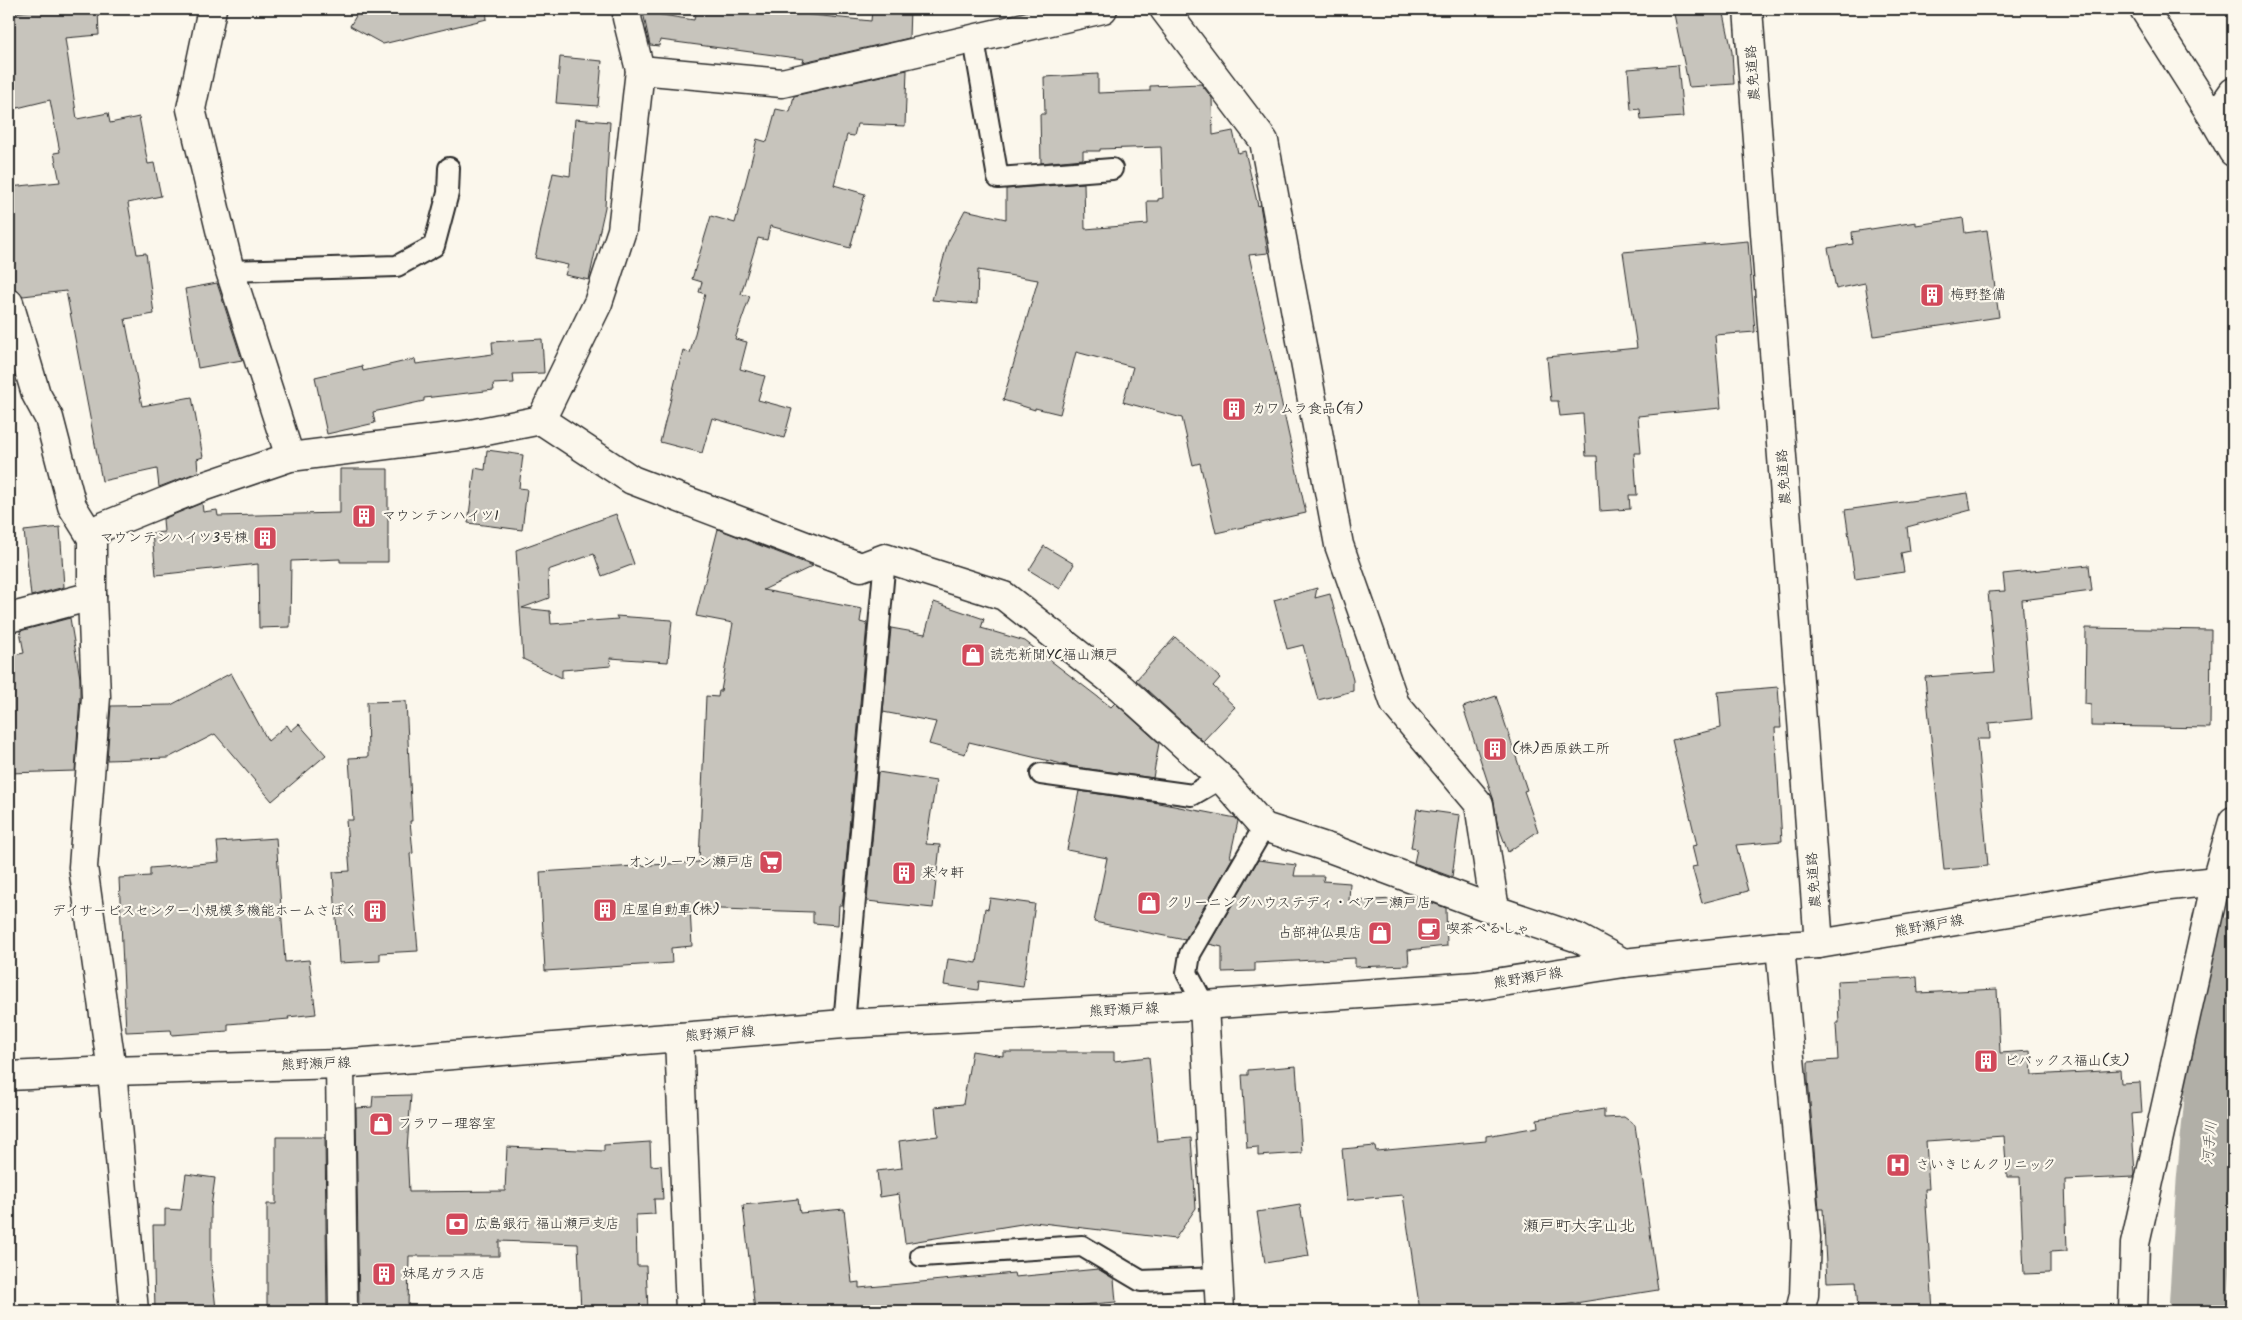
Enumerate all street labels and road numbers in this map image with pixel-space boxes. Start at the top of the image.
street label: 農免道路 [1740,44,1766,102]
street label: 農免道路 [1771,448,1797,506]
street label: 農免道路 [1801,851,1827,909]
street label: 熊野瀬戸線 [1893,909,1965,943]
street label: 熊野瀬戸線 [1492,962,1564,994]
street label: 熊野瀬戸線 [1088,997,1160,1023]
street label: 熊野瀬戸線 [684,1021,756,1047]
street label: 熊野瀬戸線 [281,1052,351,1076]

